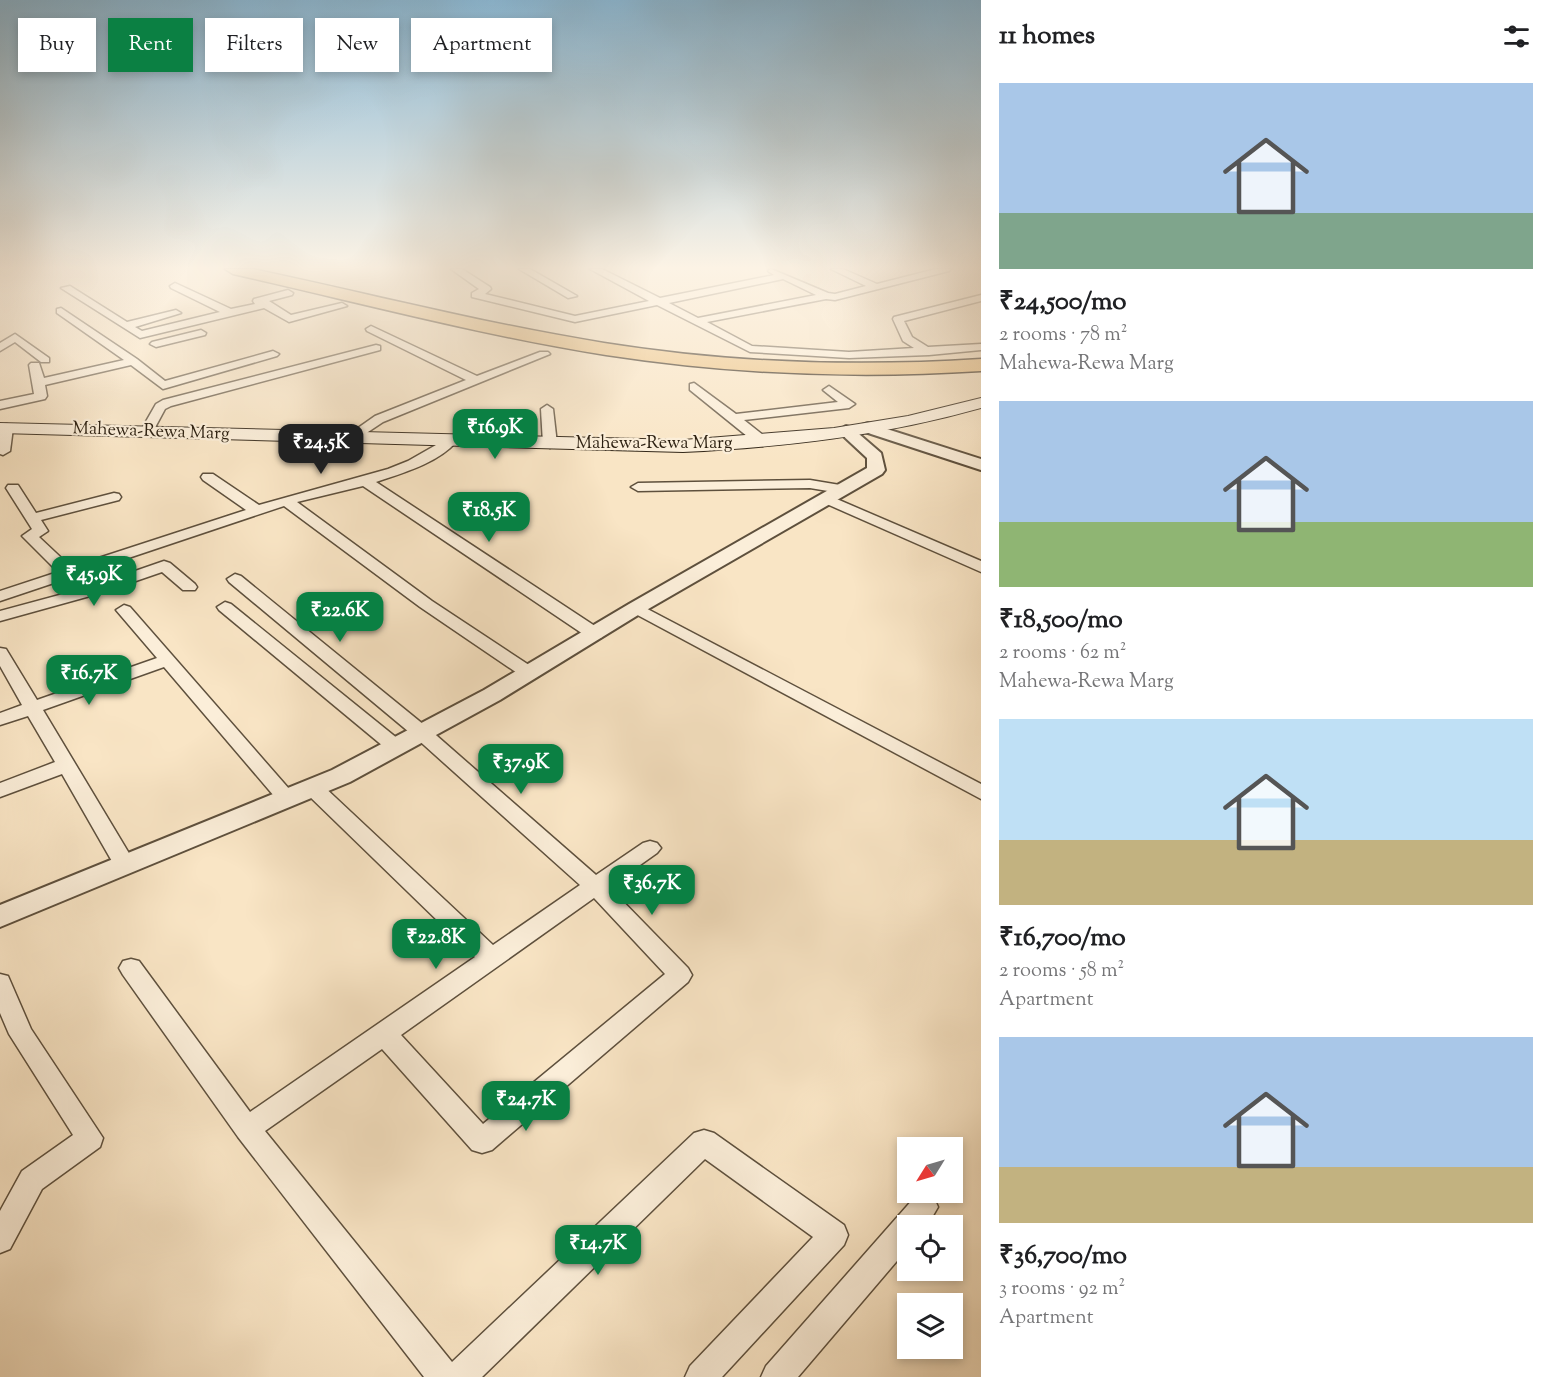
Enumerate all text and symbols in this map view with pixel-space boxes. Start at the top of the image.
chip: Buy [18,18,96,72]
chip: Rent [108,18,193,72]
chip: Filters [205,18,303,72]
chip: New [315,18,399,72]
chip: Apartment [411,18,552,72]
text: 11 homes [999,18,1095,55]
icon: filters [1500,20,1533,53]
icon: home [1212,122,1320,230]
text: ₹24,500/mo [999,284,1127,321]
text: 2 rooms · 78 m² [999,321,1128,350]
text: Mahewa-Rewa Marg [999,350,1174,379]
pin: ₹16.9K [446,409,544,460]
text: ₹16.9K [467,414,523,443]
street label: Mahewa-Rewa Marg [72,416,230,448]
pin: ₹24.5K [272,424,370,475]
text: ₹24.5K [292,429,350,458]
street label: Mahewa-Rewa Marg [575,431,733,457]
icon: home [1212,440,1320,548]
pin: ₹18.5K [440,492,538,543]
text: ₹18.5K [462,497,516,526]
pin: ₹45.9K [45,556,143,607]
text: ₹45.9K [65,561,123,590]
pin: ₹22.6K [291,592,389,643]
text: ₹22.6K [310,597,370,626]
text: ₹18,500/mo [999,602,1123,639]
text: 2 rooms · 62 m² [999,639,1127,668]
pin: ₹16.7K [40,655,138,706]
text: ₹16.7K [60,660,118,689]
text: Mahewa-Rewa Marg [999,668,1174,697]
pin: ₹37.9K [472,744,570,795]
text: ₹37.9K [492,749,550,778]
icon: home [1212,758,1320,866]
pin: ₹36.7K [603,865,701,916]
text: ₹36.7K [623,870,681,899]
pin: ₹22.8K [387,919,485,970]
text: ₹16,700/mo [999,920,1126,957]
text: ₹22.8K [406,924,466,953]
text: 2 rooms · 58 m² [999,957,1124,986]
text: Apartment [999,986,1094,1015]
icon: home [1212,1076,1320,1184]
pin: ₹24.7K [477,1081,575,1132]
text: ₹24.7K [496,1086,556,1115]
north arrow [897,1137,963,1203]
map controls [897,1137,963,1359]
button: locate [897,1215,963,1281]
pin: ₹14.7K [549,1225,647,1276]
text: ₹14.7K [569,1230,627,1259]
text: ₹36,700/mo [999,1238,1127,1275]
text: 3 rooms · 92 m² [999,1275,1125,1304]
button: layers [897,1293,963,1359]
text: Apartment [999,1304,1094,1333]

